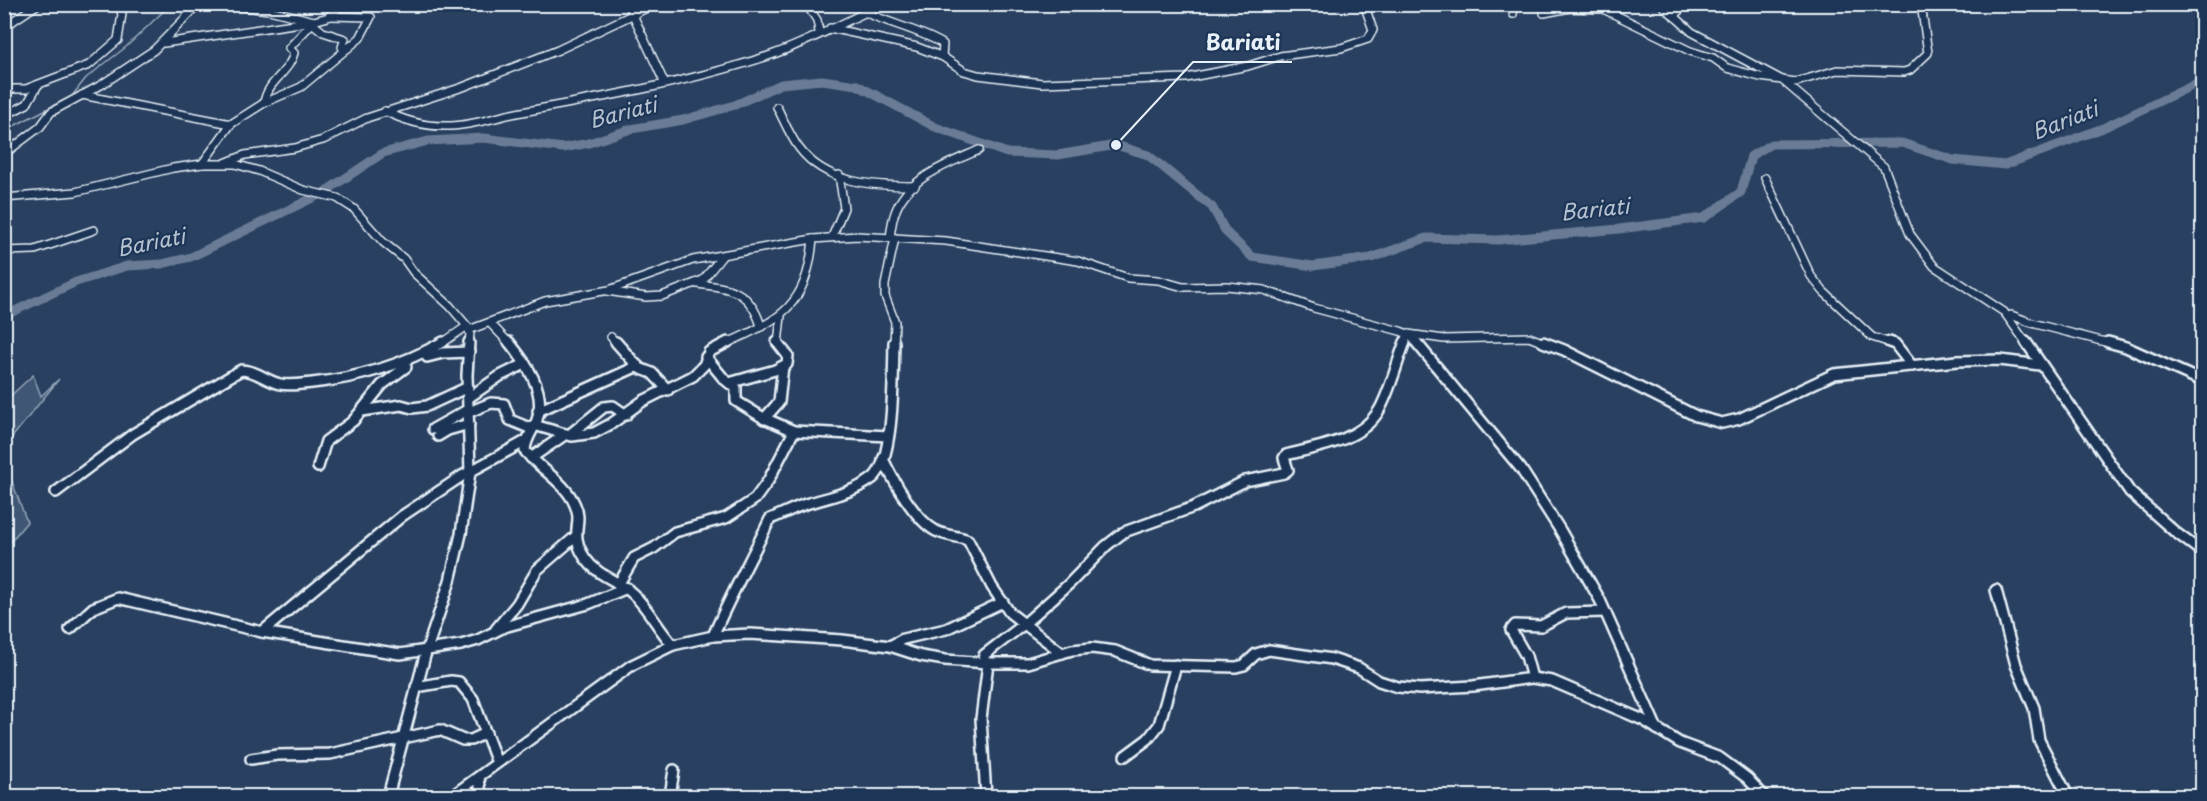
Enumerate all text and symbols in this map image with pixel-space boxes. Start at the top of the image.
callout: Bariati [1193,23,1292,62]
text: Bariati [1205,25,1281,57]
water label: Bariati [585,86,663,135]
water label: Bariati [2026,91,2105,146]
water label: Bariati [1559,188,1634,228]
water label: Bariati [114,218,190,263]

